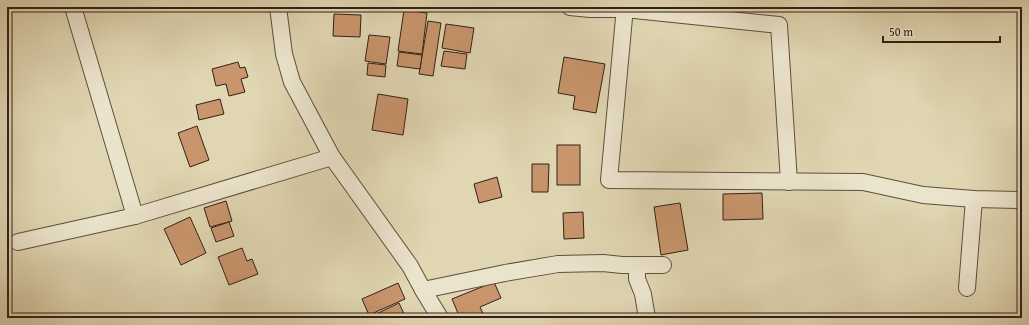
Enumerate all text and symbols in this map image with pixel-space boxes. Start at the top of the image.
scale bar [883,18,1000,44]
text: 50 m [889,23,913,40]

